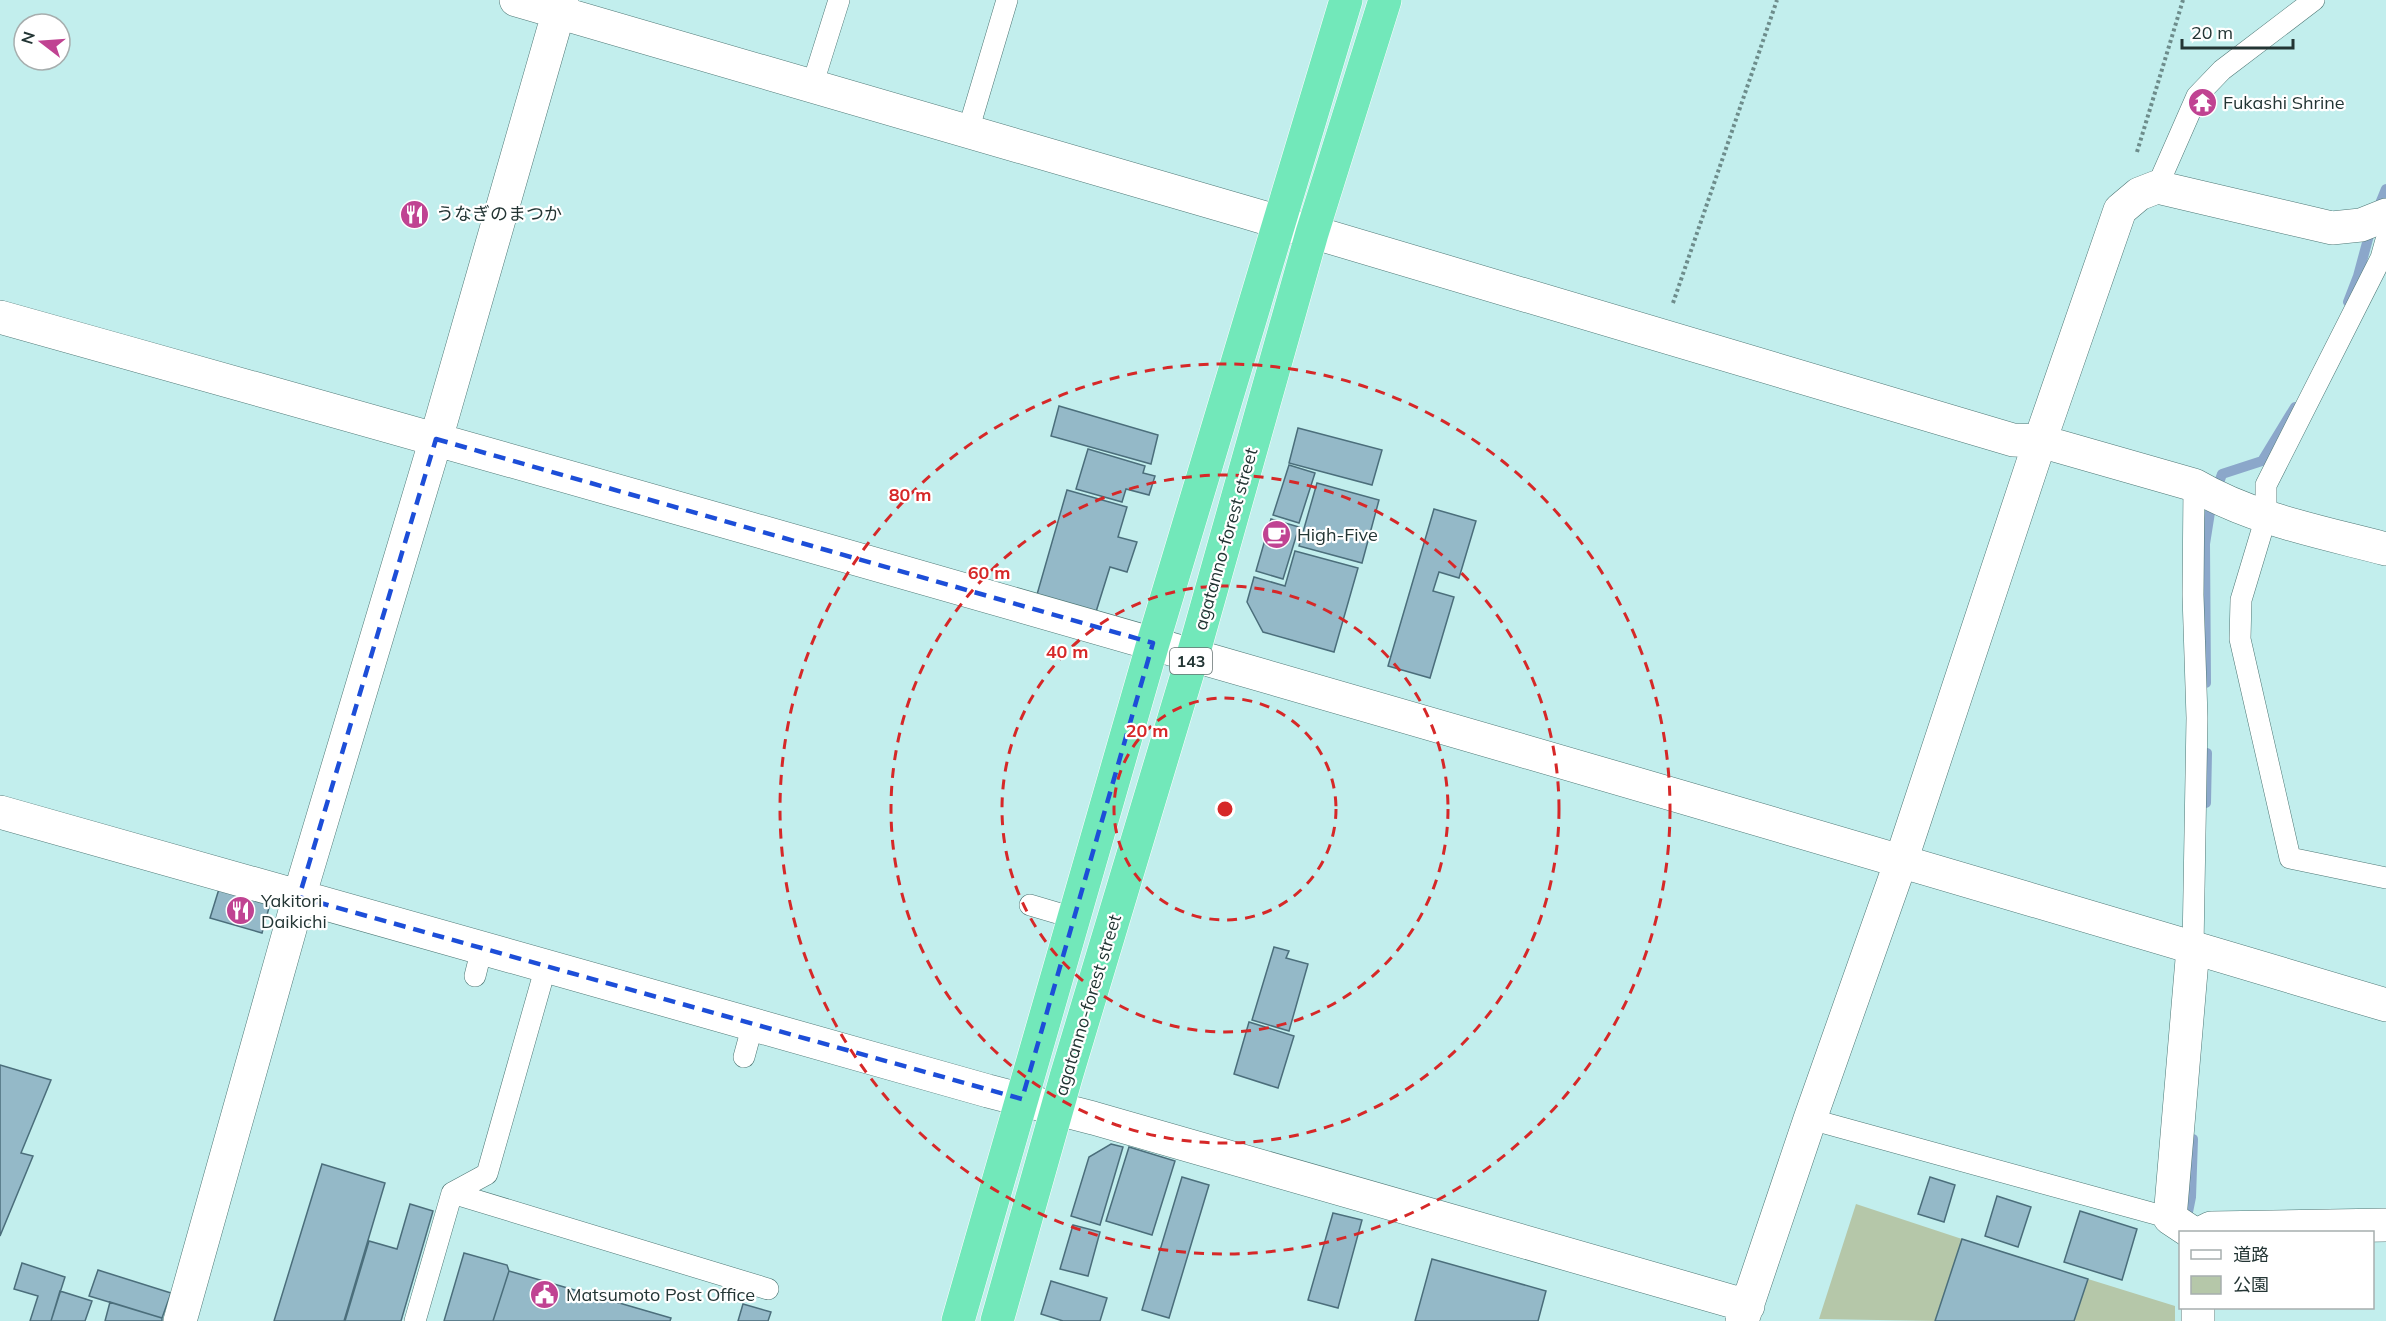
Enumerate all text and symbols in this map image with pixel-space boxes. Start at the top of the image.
north arrow [12,12,72,72]
scale bar [2182,12,2293,50]
text: 20 m [2191,21,2233,44]
text: N [16,29,39,46]
temple icon: Fukashi Shrine [2186,87,2218,119]
place label: Fukashi Shrine [2223,91,2345,114]
restaurant icon: うなぎのまつか [399,198,431,230]
place label: うなぎのまつか [436,202,562,225]
street label: agatanno-forest street [1188,445,1263,633]
text: 80 m [889,483,931,506]
cafe icon: High-Five [1260,519,1292,551]
place label: High-Five [1297,523,1378,546]
text: 60 m [968,561,1010,584]
text: 40 m [1046,640,1088,663]
road number: 143 [1170,648,1212,674]
text: 20 m [1126,719,1168,742]
centre of rings [1215,799,1235,819]
place label: Yakitori Daikichi [260,889,327,933]
restaurant icon: Yakitori Daikichi [224,895,256,927]
street label: agatanno-forest street [1049,911,1126,1098]
legend [2179,1231,2374,1309]
text: 道路 [2233,1243,2269,1266]
text: 公園 [2233,1273,2269,1296]
public building icon: Matsumoto Post Office [529,1279,561,1311]
place label: Matsumoto Post Office [566,1283,755,1306]

